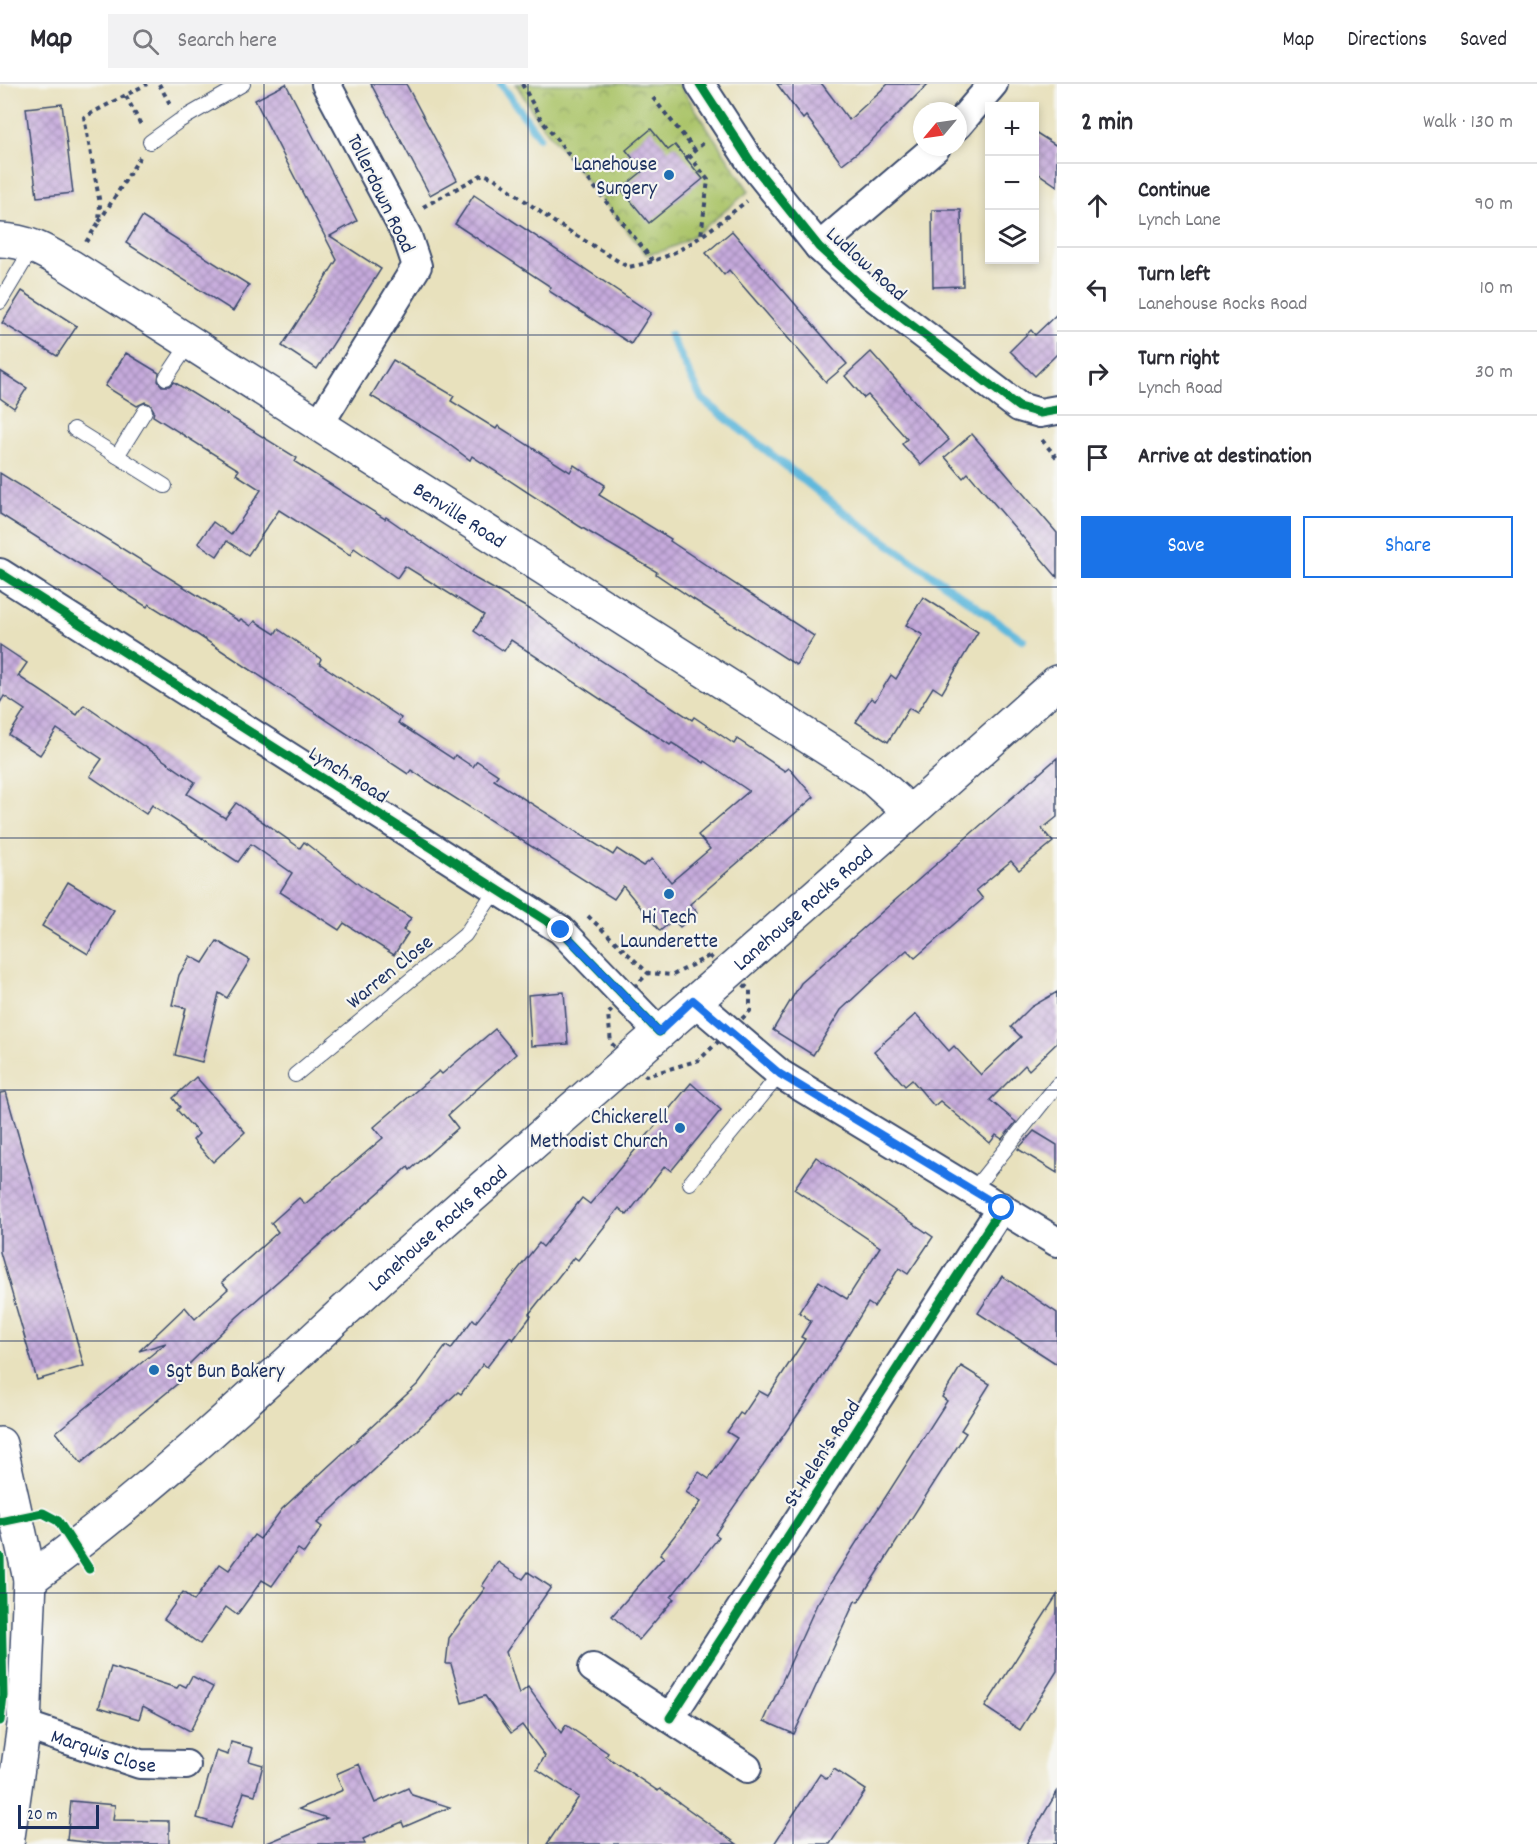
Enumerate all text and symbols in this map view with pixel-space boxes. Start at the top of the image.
search box [108,14,528,68]
text: Map [30,21,72,61]
icon: search [129,25,162,58]
text: Search here [177,26,277,57]
text: Map [1283,26,1314,56]
text: Directions [1347,26,1427,56]
text: Saved [1460,26,1507,56]
north arrow [913,102,967,156]
map controls [985,102,1039,264]
button: + [985,102,1039,156]
text: 2 min [1081,105,1133,142]
text: Walk · 130 m [1423,109,1513,137]
street label: Tollerdown Road [337,130,421,259]
place label: Lanehouse Surgery [574,151,657,205]
button: − [985,156,1039,210]
marker: Lanehouse Surgery [662,168,676,182]
text: Continue [1138,176,1210,207]
icon: ahead [1081,189,1114,222]
text: 90 m [1475,191,1513,219]
text: Lynch Lane [1138,207,1221,235]
button: layers [985,210,1039,264]
street label: Ludlow Road [818,221,912,310]
text: Turn left [1138,260,1210,291]
icon: left [1081,273,1114,306]
text: 10 m [1479,275,1513,303]
text: Lanehouse Rocks Road [1138,291,1307,319]
text: Turn right [1138,344,1220,375]
icon: right [1081,357,1114,390]
text: 30 m [1475,359,1513,387]
text: Lynch Road [1138,375,1223,403]
icon: arrive [1081,441,1114,474]
text: Arrive at destination [1138,442,1312,473]
street label: Benville Road [406,476,511,558]
button: Save [1081,516,1291,578]
button: Share [1303,516,1513,578]
street label: Lynch Road [302,740,393,813]
street label: Lanehouse Rocks Road [728,840,881,980]
marker: Hi Tech Launderette [662,887,676,901]
place label: Hi Tech Launderette [620,904,718,958]
route end [547,916,573,942]
street label: Warren Close [341,929,441,1018]
place label: Chickerell Methodist Church [530,1104,668,1158]
marker: Chickerell Methodist Church [673,1121,687,1135]
street label: Lanehouse Rocks Road [363,1160,516,1300]
route start [988,1194,1014,1220]
place label: Sgt Bun Bakery [166,1358,285,1388]
marker: Sgt Bun Bakery [147,1363,161,1377]
street label: St Helen's Road [777,1395,870,1514]
street label: Marquis Close [46,1723,156,1782]
scale bar [18,1802,99,1830]
text: 20 m [27,1804,57,1827]

